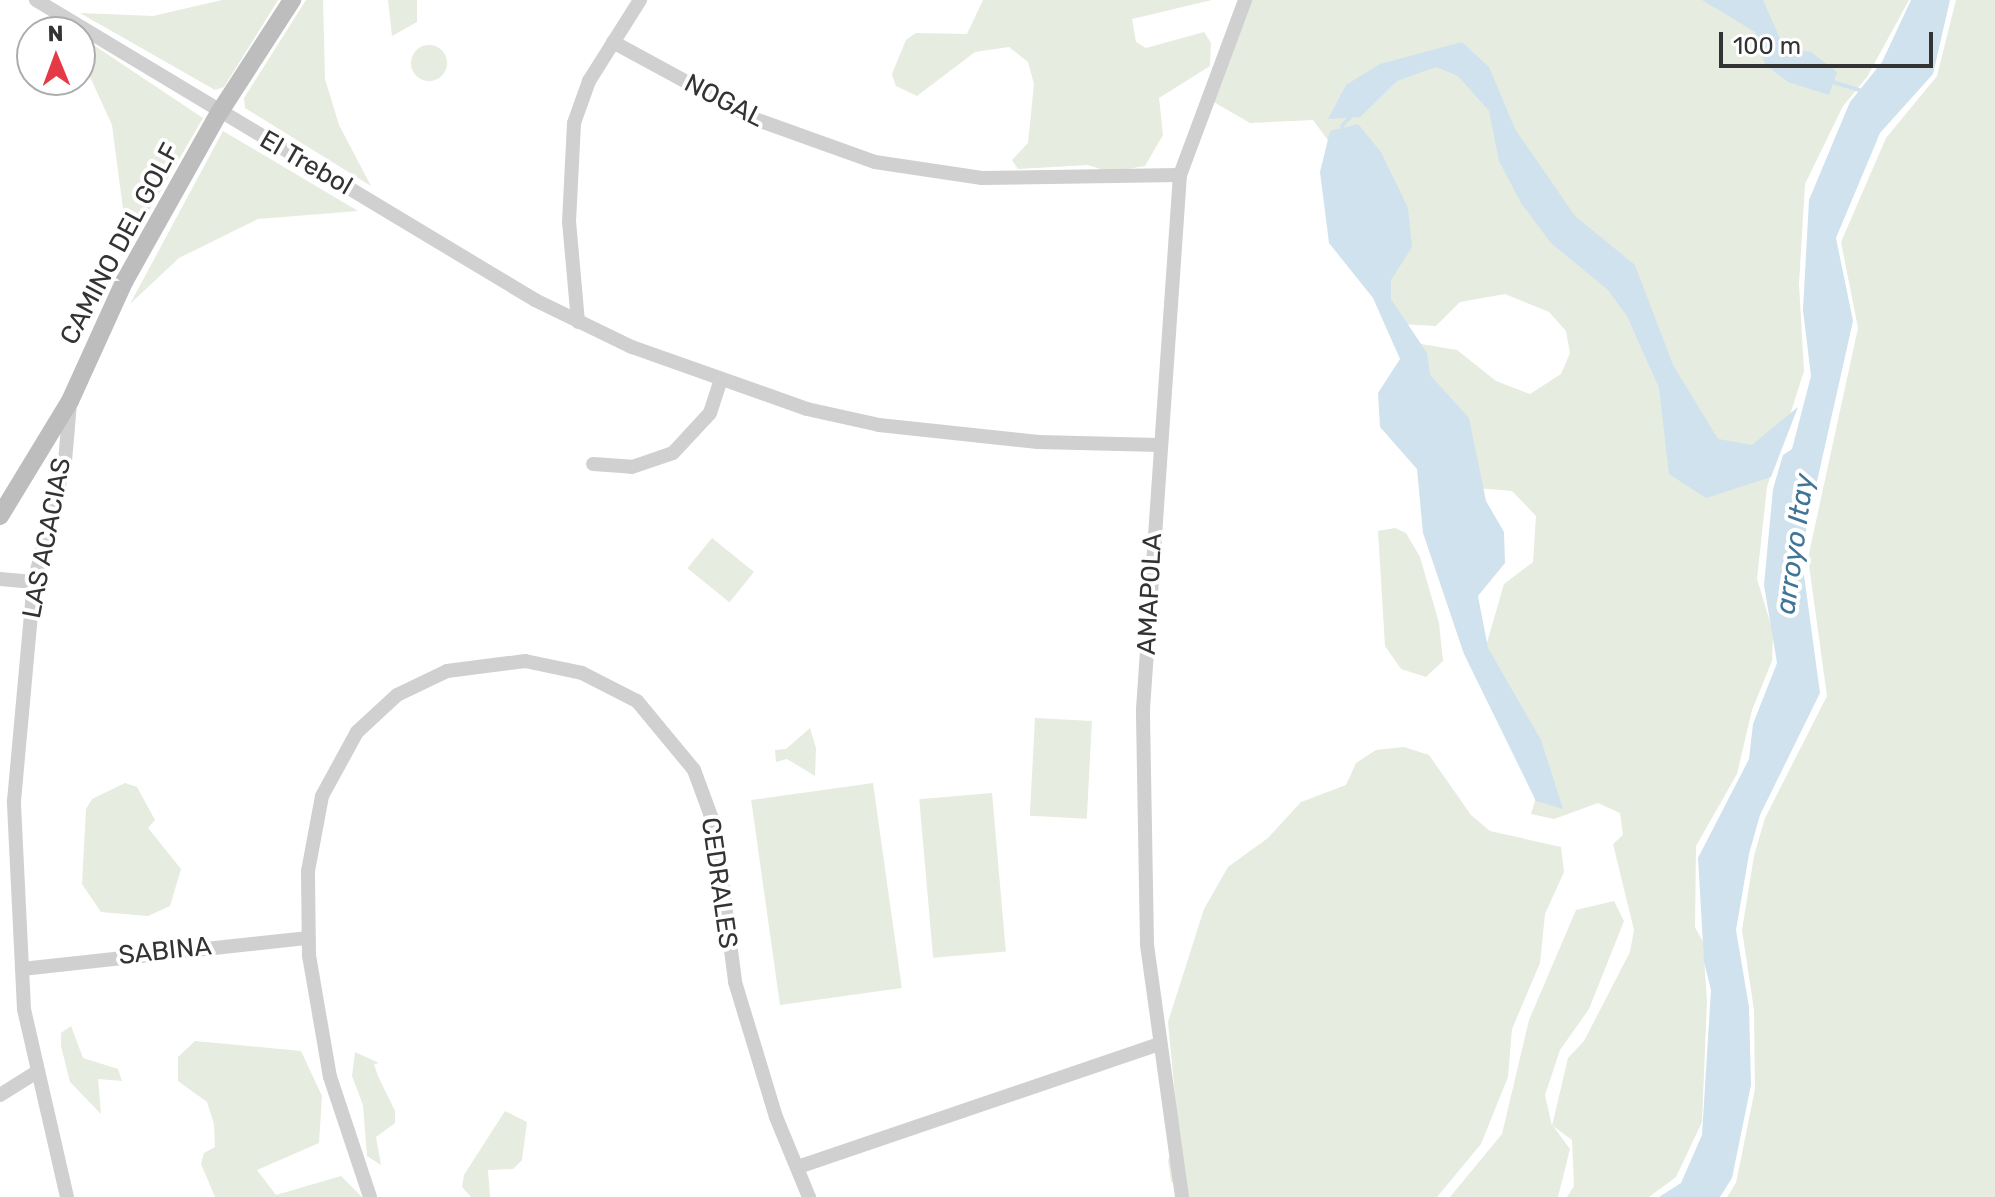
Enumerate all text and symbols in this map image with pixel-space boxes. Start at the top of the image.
north arrow [16,16,96,96]
scale bar [1723,16,1937,66]
text: N [47,20,64,47]
text: 100 m [1733,32,1801,60]
street label: NOGAL [679,68,769,134]
street label: El Trebol [254,124,358,202]
street label: CAMINO DEL GOLF [54,138,186,350]
street label: LAS ACACIAS [16,455,78,621]
water label: arroyo Itay [1769,472,1821,616]
street label: AMAPOLA [1131,532,1169,656]
street label: CEDRALES [694,815,744,951]
street label: SABINA [117,931,213,971]

